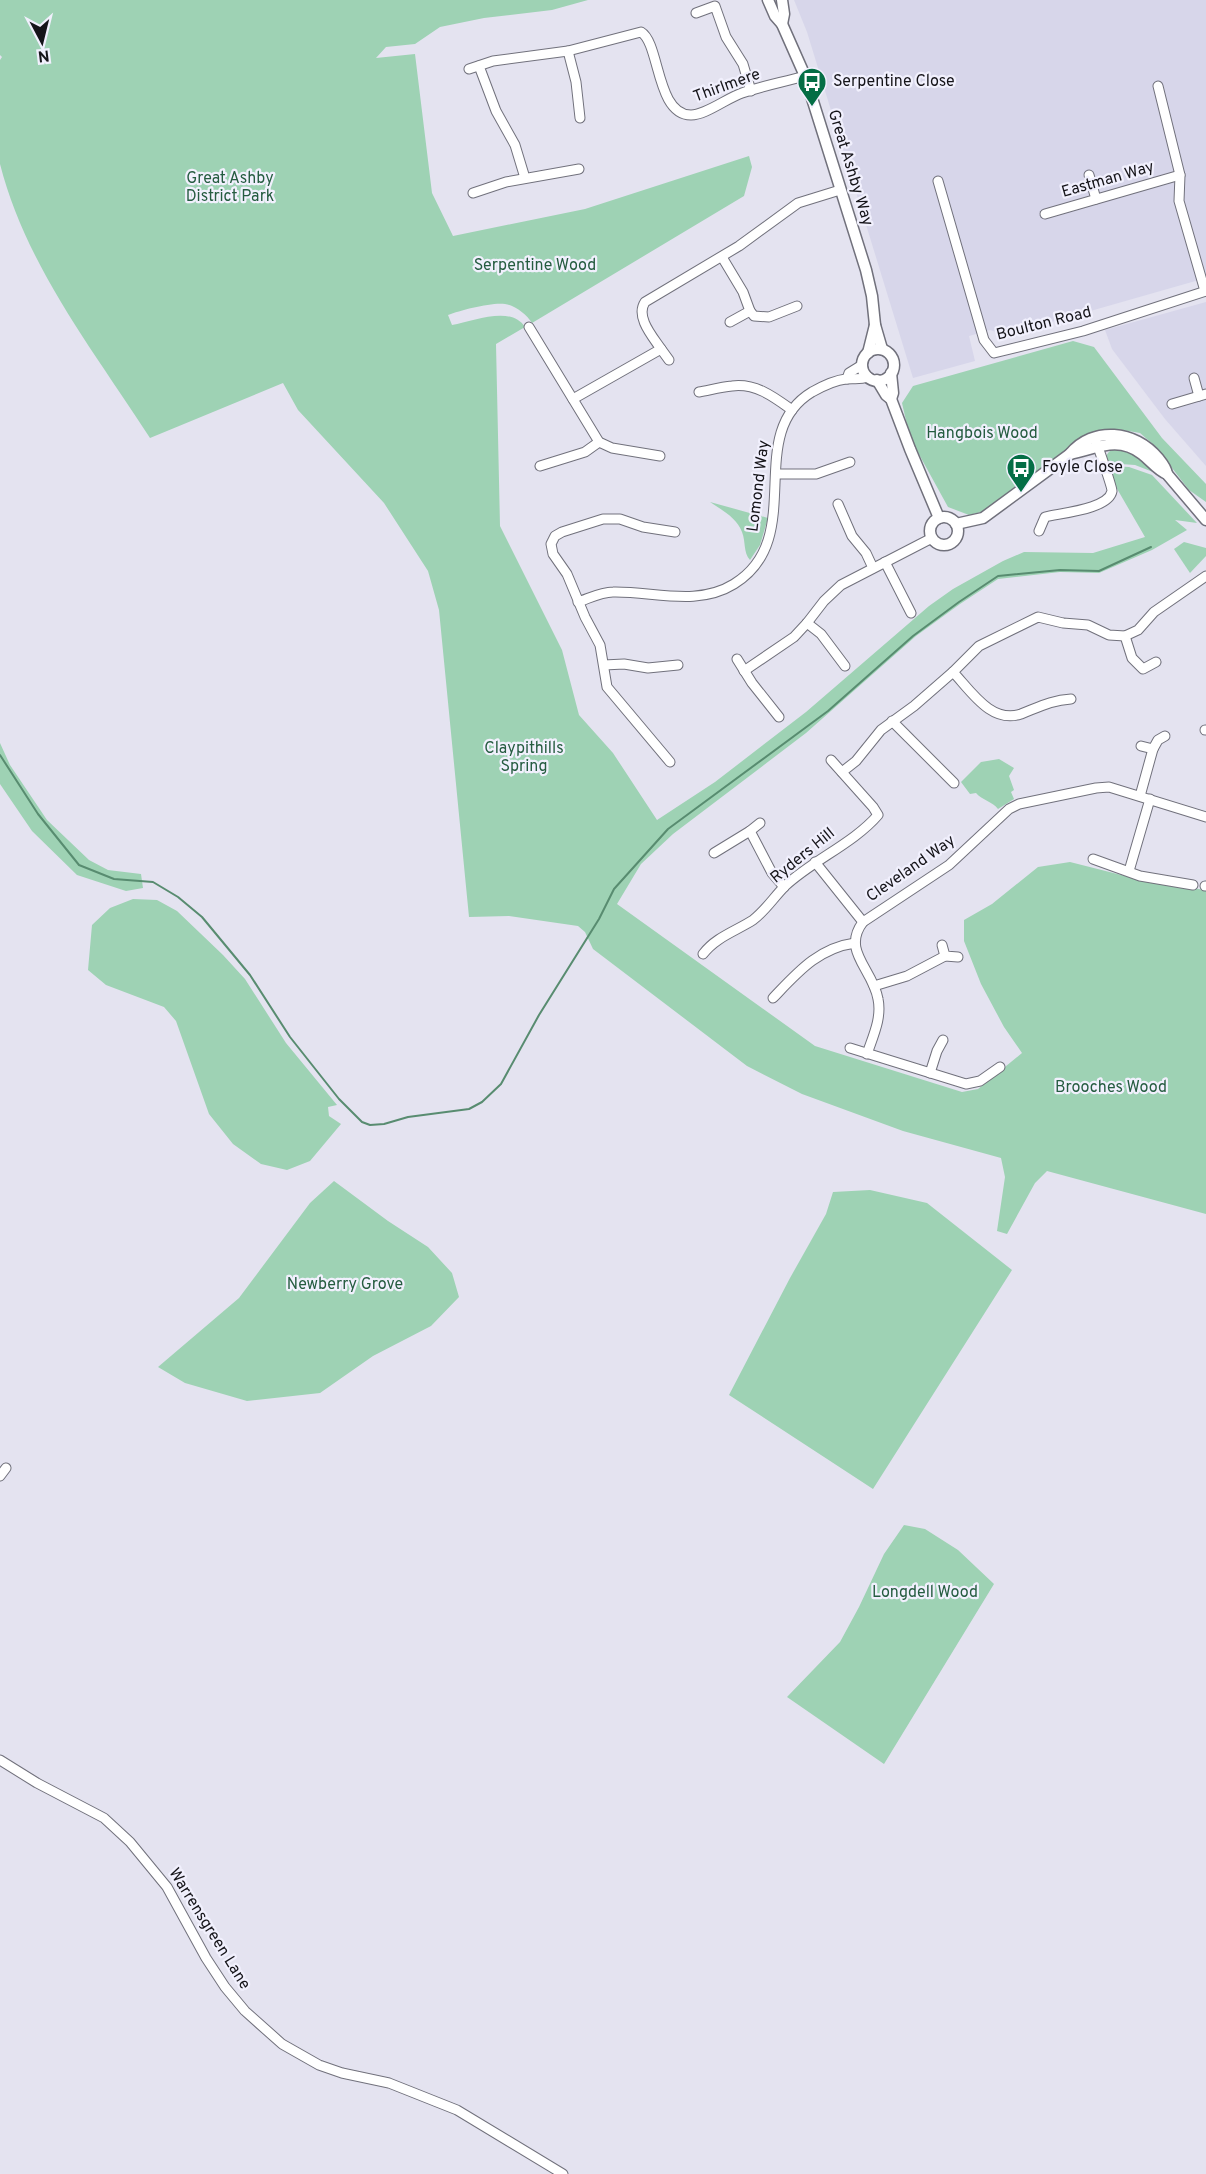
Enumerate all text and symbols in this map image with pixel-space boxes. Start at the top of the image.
north arrow [12,12,72,72]
text: N [37,44,51,66]
street label: Thirlmere [691,65,763,107]
bus stop icon: Serpentine Close [796,66,828,108]
place label: Serpentine Close [833,72,955,92]
street label: Great Ashby Way [823,107,877,229]
street label: Eastman Way [1059,157,1157,203]
park label: Great Ashby District Park [186,169,274,207]
park label: Serpentine Wood [474,256,596,276]
street label: Boulton Road [994,303,1094,345]
park label: Hangbois Wood [926,424,1038,444]
street label: Lomond Way [743,439,775,533]
bus stop icon: Foyle Close [1005,452,1037,494]
place label: Foyle Close [1042,458,1123,478]
park label: Claypithills Spring [484,739,564,777]
street label: Ryders Hill [767,824,839,888]
street label: Cleveland Way [863,831,959,907]
park label: Brooches Wood [1055,1078,1167,1098]
park label: Newberry Grove [287,1275,403,1295]
park label: Longdell Wood [872,1583,978,1603]
street label: Warrensgreen Lane [164,1865,254,1993]

